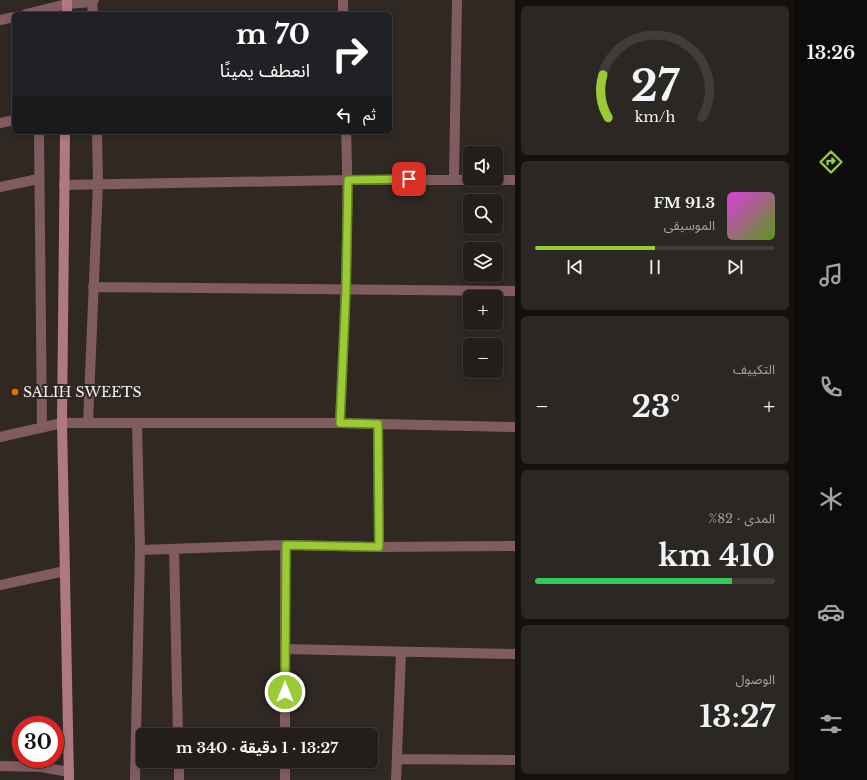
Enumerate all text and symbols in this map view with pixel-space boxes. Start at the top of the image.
text: 70 m [236,17,310,52]
icon: right [324,28,376,80]
text: 13:26 [807,42,855,64]
text: انعطف يمينًا [220,60,310,82]
text: 27 [631,61,680,112]
icon: left [333,104,355,126]
text: ثم [363,105,376,124]
text: km/h [635,108,675,126]
map controls [463,146,503,378]
button: sound [463,146,503,186]
icon: directions [817,148,845,176]
pin [392,162,426,196]
icon: arrive [398,168,420,190]
text: 91.3 FM [653,193,715,212]
button: search [463,194,503,234]
text: الموسيقى [664,217,715,234]
button: layers [463,242,503,282]
icon: previous [564,256,586,278]
icon: pause [644,256,666,278]
icon: next [724,256,746,278]
icon: music [817,261,845,289]
button: + [463,290,503,330]
button: − [463,338,503,378]
text: التكييف [733,361,775,378]
icon: phone [817,373,845,401]
place label: SALIH SWEETS [23,383,142,401]
marker: SALIH SWEETS [10,387,20,397]
text: 23° [632,388,680,425]
text: − [535,393,549,420]
text: + [763,393,775,420]
icon: climate [817,485,845,513]
text: المدى · 82% [708,510,775,527]
text: 410 km [658,537,775,574]
icon: car [817,598,845,626]
position arrow [264,671,306,713]
text: الوصول [735,671,775,688]
text: 13:27 [699,698,775,735]
icon: filters [817,710,845,738]
speed limit sign: 30 [12,716,64,768]
text: 13:27 · 1 دقيقة · 340 m [176,738,338,757]

